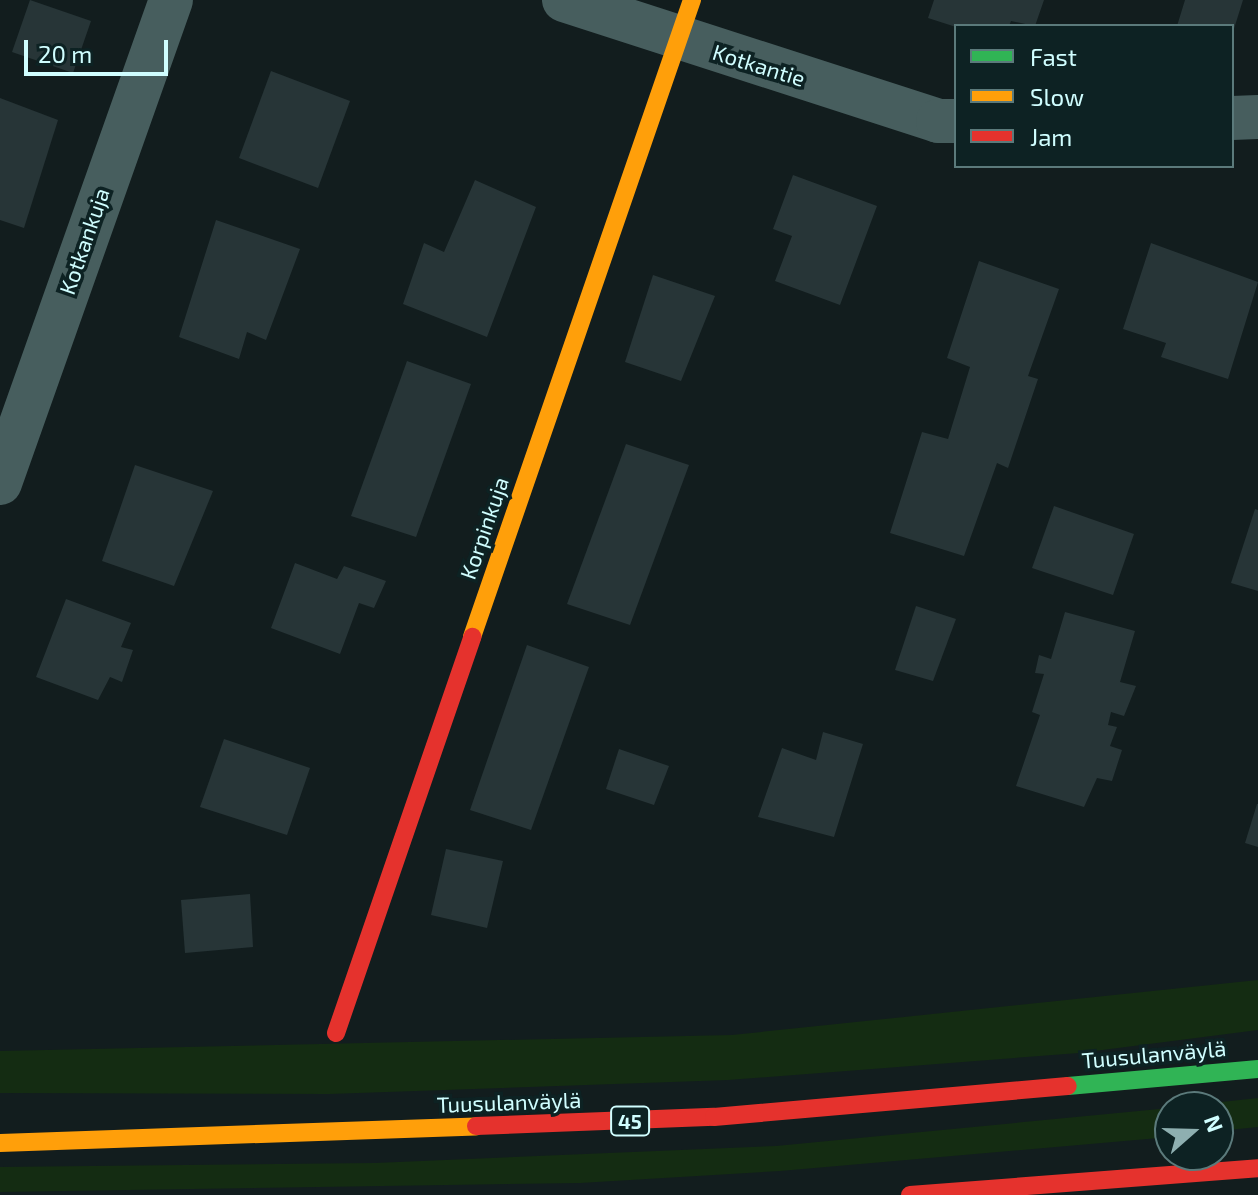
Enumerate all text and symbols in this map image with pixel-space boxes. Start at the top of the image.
scale bar [28,24,172,74]
legend [954,24,1234,168]
street label: Kotkantie [710,38,808,92]
text: 20 m [38,39,92,68]
text: Fast [1030,42,1077,71]
text: Slow [1030,82,1084,111]
text: Jam [1030,122,1072,151]
street label: Kotkankuja [53,184,115,298]
street label: Korpinkuja [454,473,514,583]
street label: Tuusulanväylä [1081,1035,1227,1073]
street label: Tuusulanväylä [436,1086,582,1118]
north arrow [1154,1091,1234,1171]
road number: 45 [610,1105,650,1137]
text: N [1200,1112,1230,1135]

